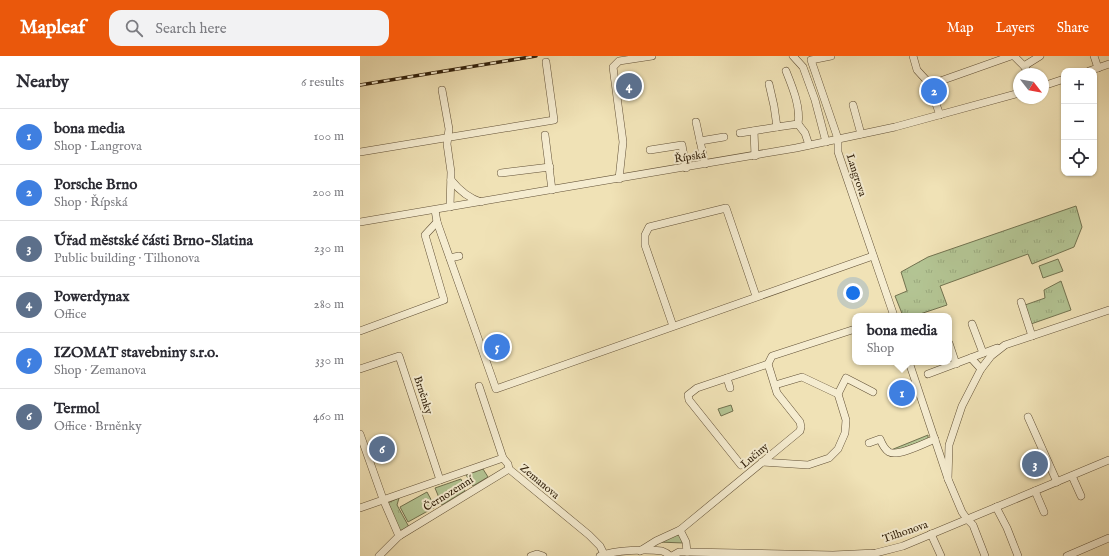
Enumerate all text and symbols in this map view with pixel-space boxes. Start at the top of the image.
search box [109,10,389,46]
text: Mapleaf [20,16,85,40]
icon: search [123,17,145,39]
text: Search here [155,19,227,38]
text: Map [947,19,974,37]
text: Layers [996,19,1035,37]
text: Share [1057,19,1089,37]
north arrow [1013,68,1049,104]
map controls [1061,68,1097,176]
button: + [1061,68,1097,104]
pin: 4 [616,71,642,101]
text: Nearby [16,72,69,93]
text: 6 results [301,74,344,91]
pin: 2 [921,76,947,106]
button: − [1061,104,1097,140]
text: bona media [54,119,125,138]
text: 1 [27,128,31,145]
text: 100 m [314,128,344,145]
text: Shop · Langrova [54,138,142,155]
button: locate [1061,140,1097,176]
street label: Řípská [673,148,707,166]
street label: Langrova [843,152,870,199]
text: Porsche Brno [54,175,137,194]
text: 2 [26,184,32,201]
text: 200 m [312,184,344,201]
text: Shop · Řípská [54,194,128,211]
text: Úřad městské části Brno-Slatina [54,231,253,250]
text: 3 [27,240,31,257]
text: 230 m [314,240,344,257]
text: Public building · Tilhonova [54,250,200,267]
your location [843,283,863,303]
text: Powerdynax [54,287,130,306]
text: 4 [26,296,32,313]
text: 280 m [314,296,344,313]
text: Office [54,306,86,323]
popup [852,313,952,365]
text: bona media [867,321,937,340]
pin: 5 [484,332,510,362]
text: Shop [867,340,894,357]
text: IZOMAT stavebniny s.r.o. [54,343,218,362]
text: 5 [27,352,31,369]
text: 330 m [315,352,344,369]
text: Shop · Zemanova [54,362,146,379]
street label: Brněnky [410,374,436,417]
pin: 1 [889,378,915,408]
text: Termol [54,399,100,418]
text: 6 [26,408,32,425]
text: 460 m [313,408,344,425]
text: Office · Brněnky [54,418,142,435]
pin: 6 [369,434,395,464]
street label: Lučiny [738,440,772,472]
pin: 3 [1022,449,1048,479]
street label: Zemanova [517,461,562,502]
street label: Černozemní [421,472,477,515]
street label: Tilhonova [881,518,930,546]

